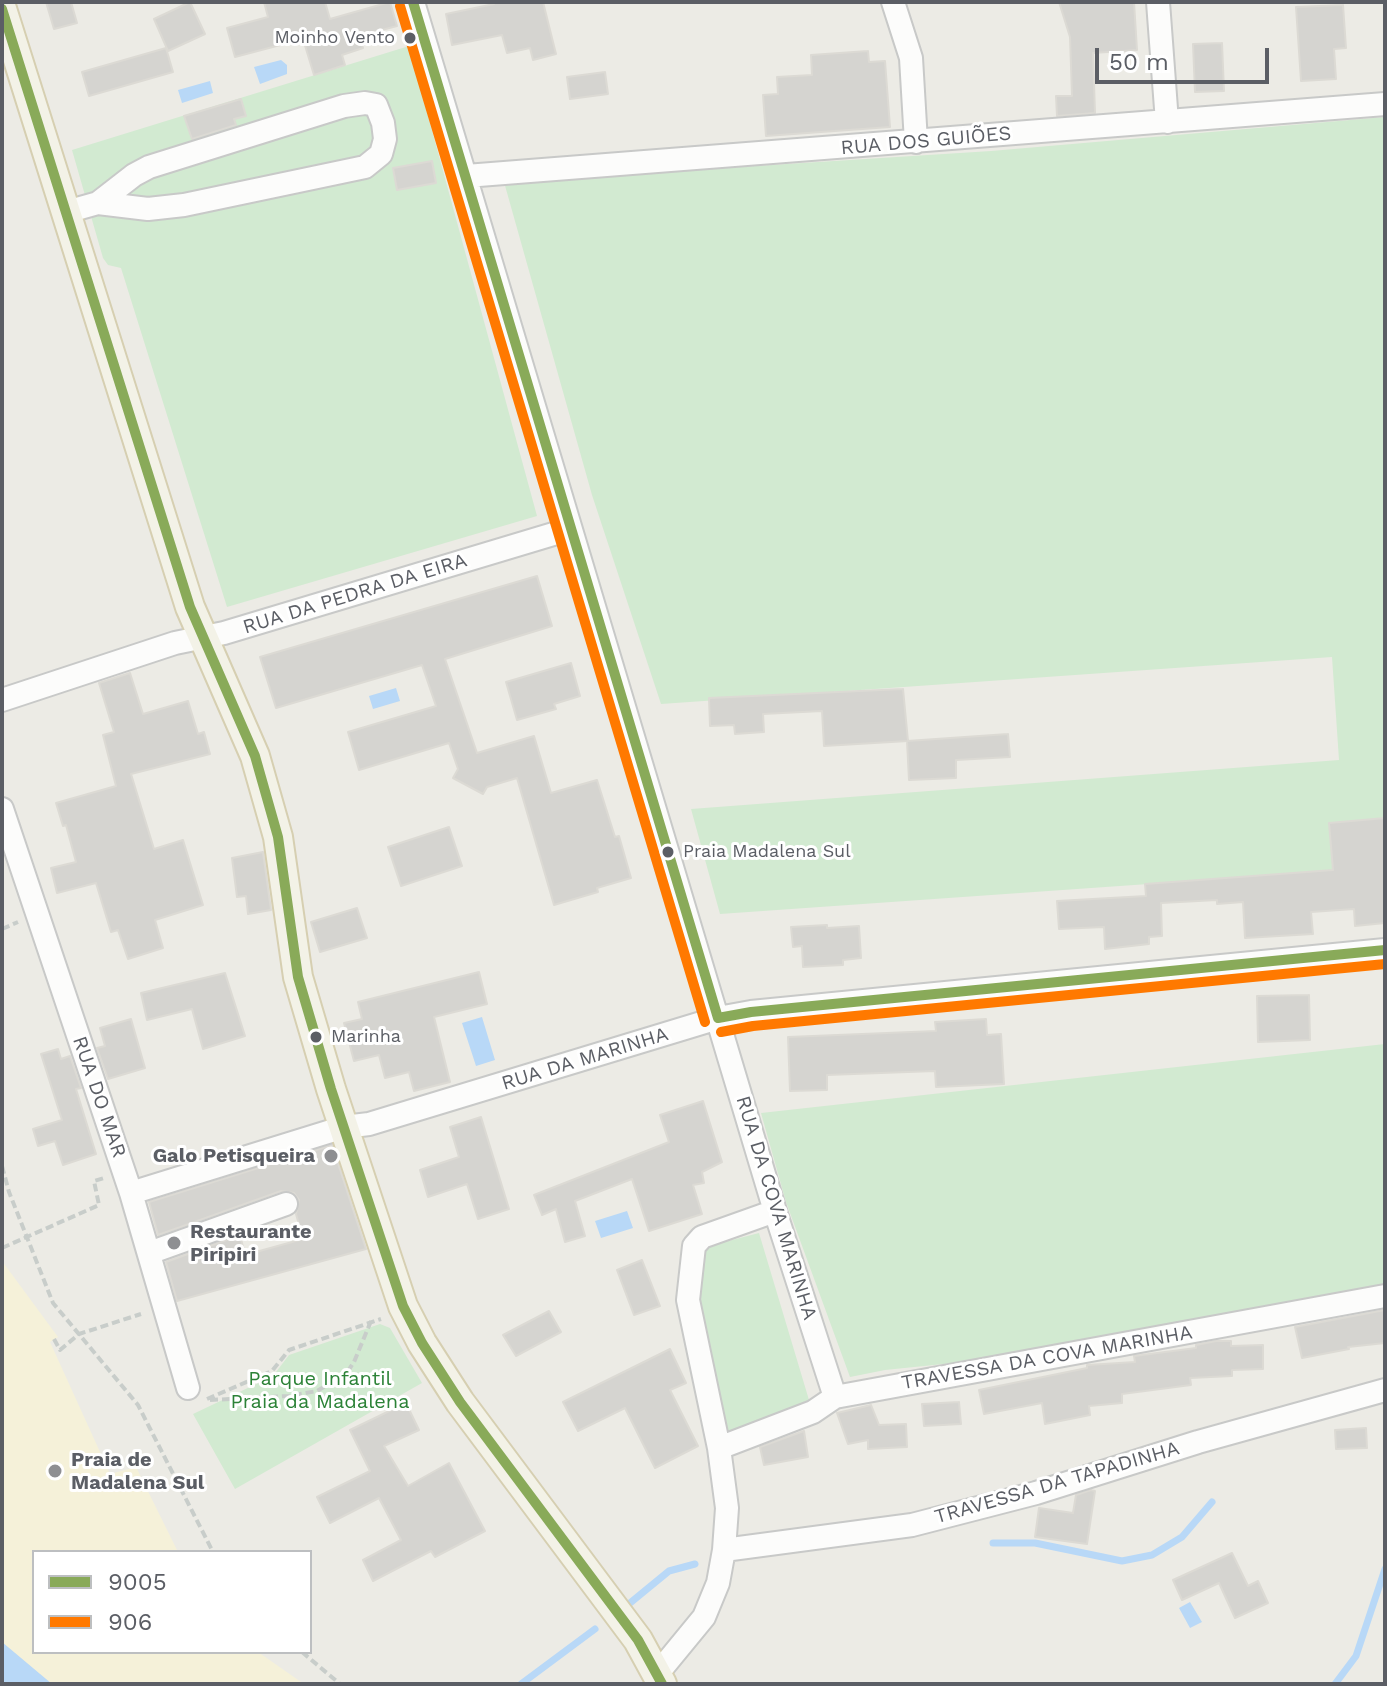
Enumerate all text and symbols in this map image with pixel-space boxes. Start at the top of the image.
place label: Moinho Vento [274,27,395,49]
marker: Moinho Vento [402,30,418,46]
scale bar [1099,32,1273,82]
text: 50 m [1109,48,1169,76]
street label: RUA DOS GUIÕES [840,122,1012,160]
street label: RUA DA PEDRA DA EIRA [240,548,470,640]
place label: Praia Madalena Sul [683,841,851,863]
marker: Praia Madalena Sul [660,844,676,860]
street label: RUA DA MARINHA [499,1022,671,1096]
place label: Marinha [331,1026,401,1048]
marker: Marinha [308,1029,324,1045]
street label: RUA DO MAR [67,1033,131,1161]
street label: RUA DA COVA MARINHA [730,1093,822,1323]
place label: Galo Petisqueira [153,1144,315,1168]
marker: Galo Petisqueira [322,1147,340,1165]
place label: Restaurante Piripiri [190,1220,311,1267]
marker: Restaurante Piripiri [165,1234,183,1252]
street label: TRAVESSA DA COVA MARINHA [900,1321,1194,1395]
park label: Parque Infantil Praia da Madalena [230,1367,410,1414]
street label: TRAVESSA DA TAPADINHA [932,1437,1182,1529]
place label: Praia de Madalena Sul [71,1448,204,1495]
marker: Praia de Madalena Sul [46,1462,64,1480]
legend [32,1550,312,1654]
text: 9005 [108,1568,167,1596]
text: 906 [108,1608,152,1636]

